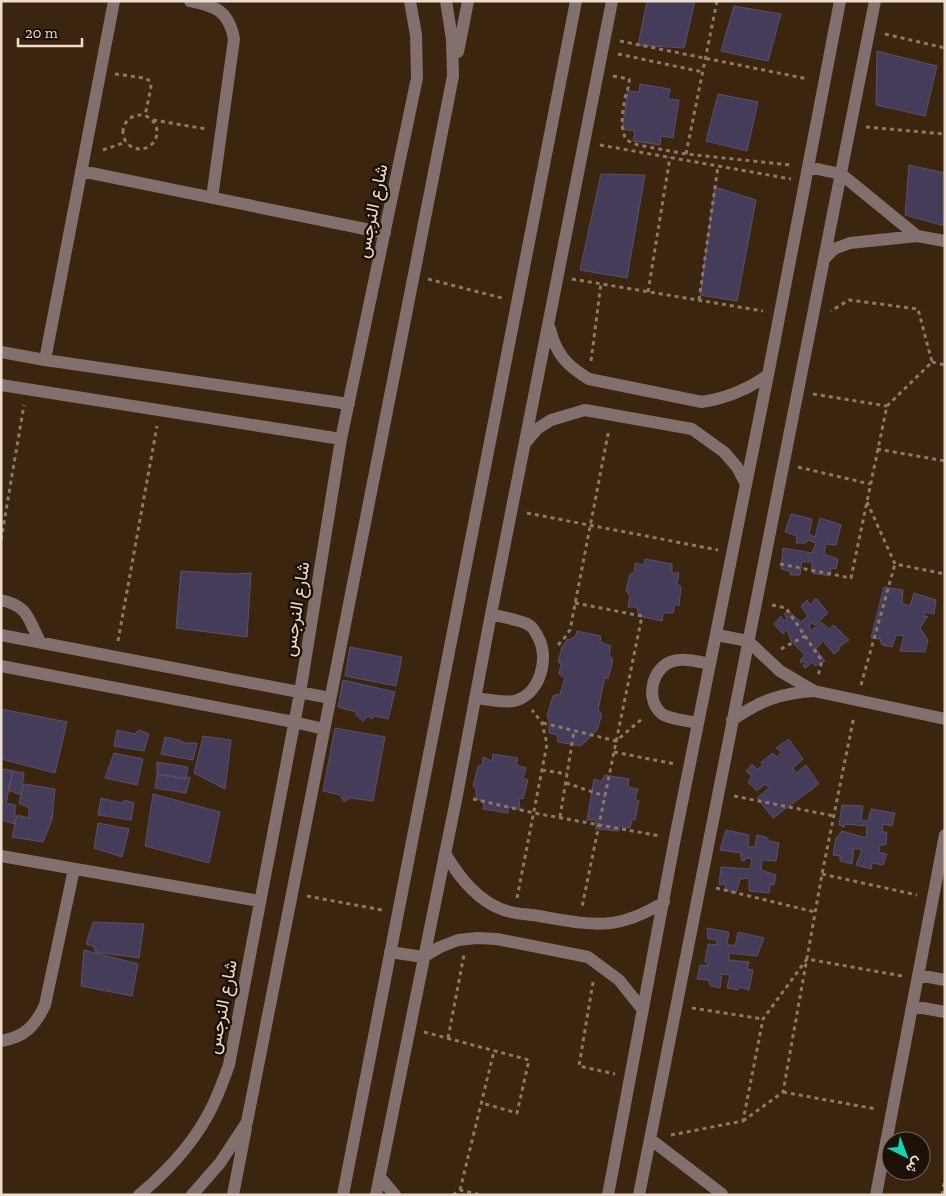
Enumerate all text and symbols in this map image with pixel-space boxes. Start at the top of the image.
scale bar [18,15,81,47]
text: 20 m [25,24,58,42]
street label: شارع النرجس [351,162,394,260]
street label: شارع النرجس [278,560,315,658]
street label: شارع النرجس [202,958,243,1056]
north arrow [881,1131,931,1181]
text: ش [902,1153,926,1177]

